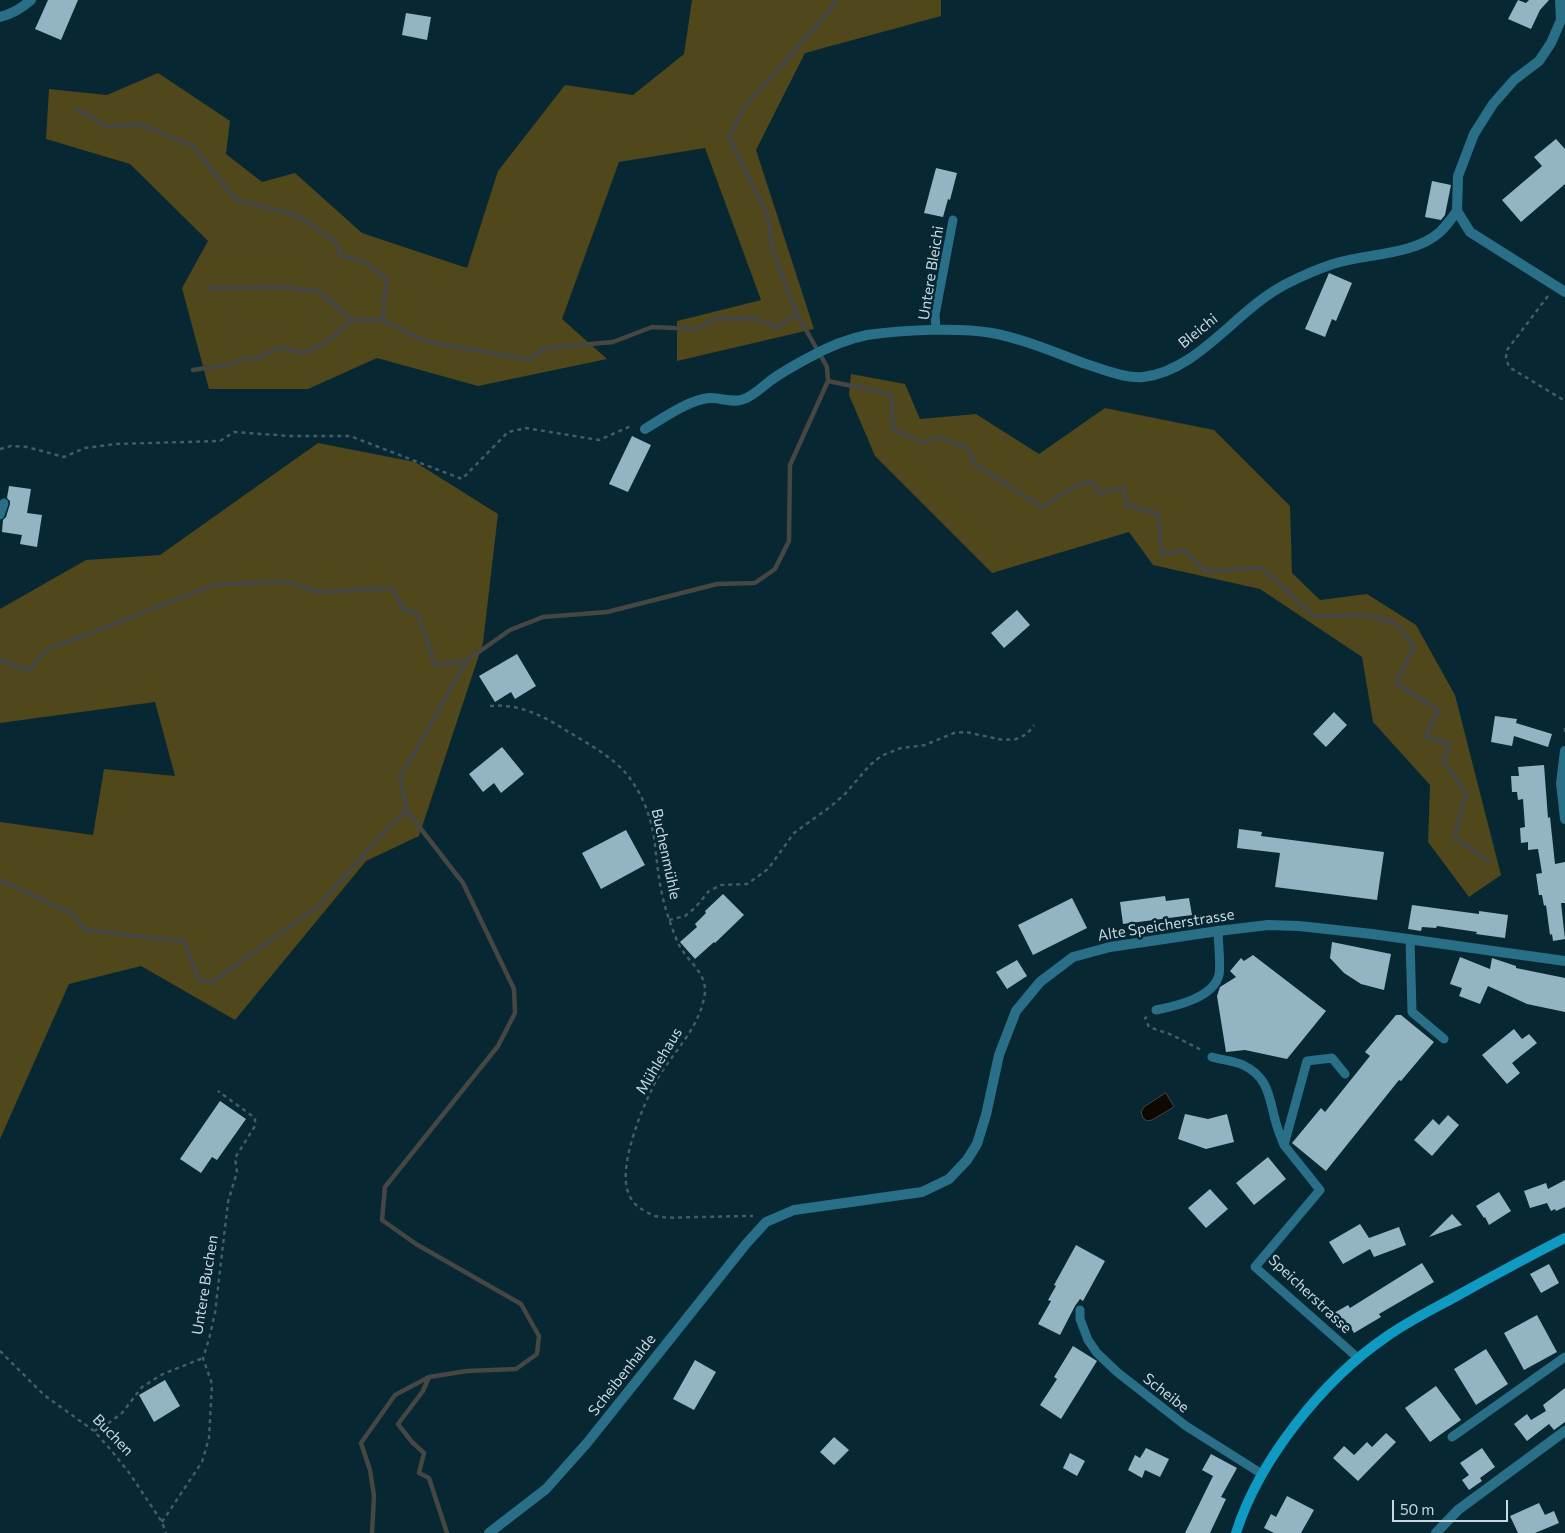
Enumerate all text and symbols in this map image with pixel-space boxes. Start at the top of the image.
street label: Untere Bleichi [915,225,947,321]
street label: Bleichi [1175,310,1221,352]
street label: Buchenmühle [648,807,684,901]
street label: Alte Speicherstrasse [1096,905,1236,945]
street label: Mühlehaus [632,1024,686,1098]
street label: Untere Buchen [188,1234,222,1336]
street label: Speicherstrasse [1265,1251,1355,1337]
street label: Scheibenhalde [584,1331,660,1419]
street label: Scheibe [1139,1369,1193,1417]
street label: Buchen [89,1411,137,1459]
scale bar [1395,1490,1511,1522]
text: 50 m [1400,1500,1434,1518]

